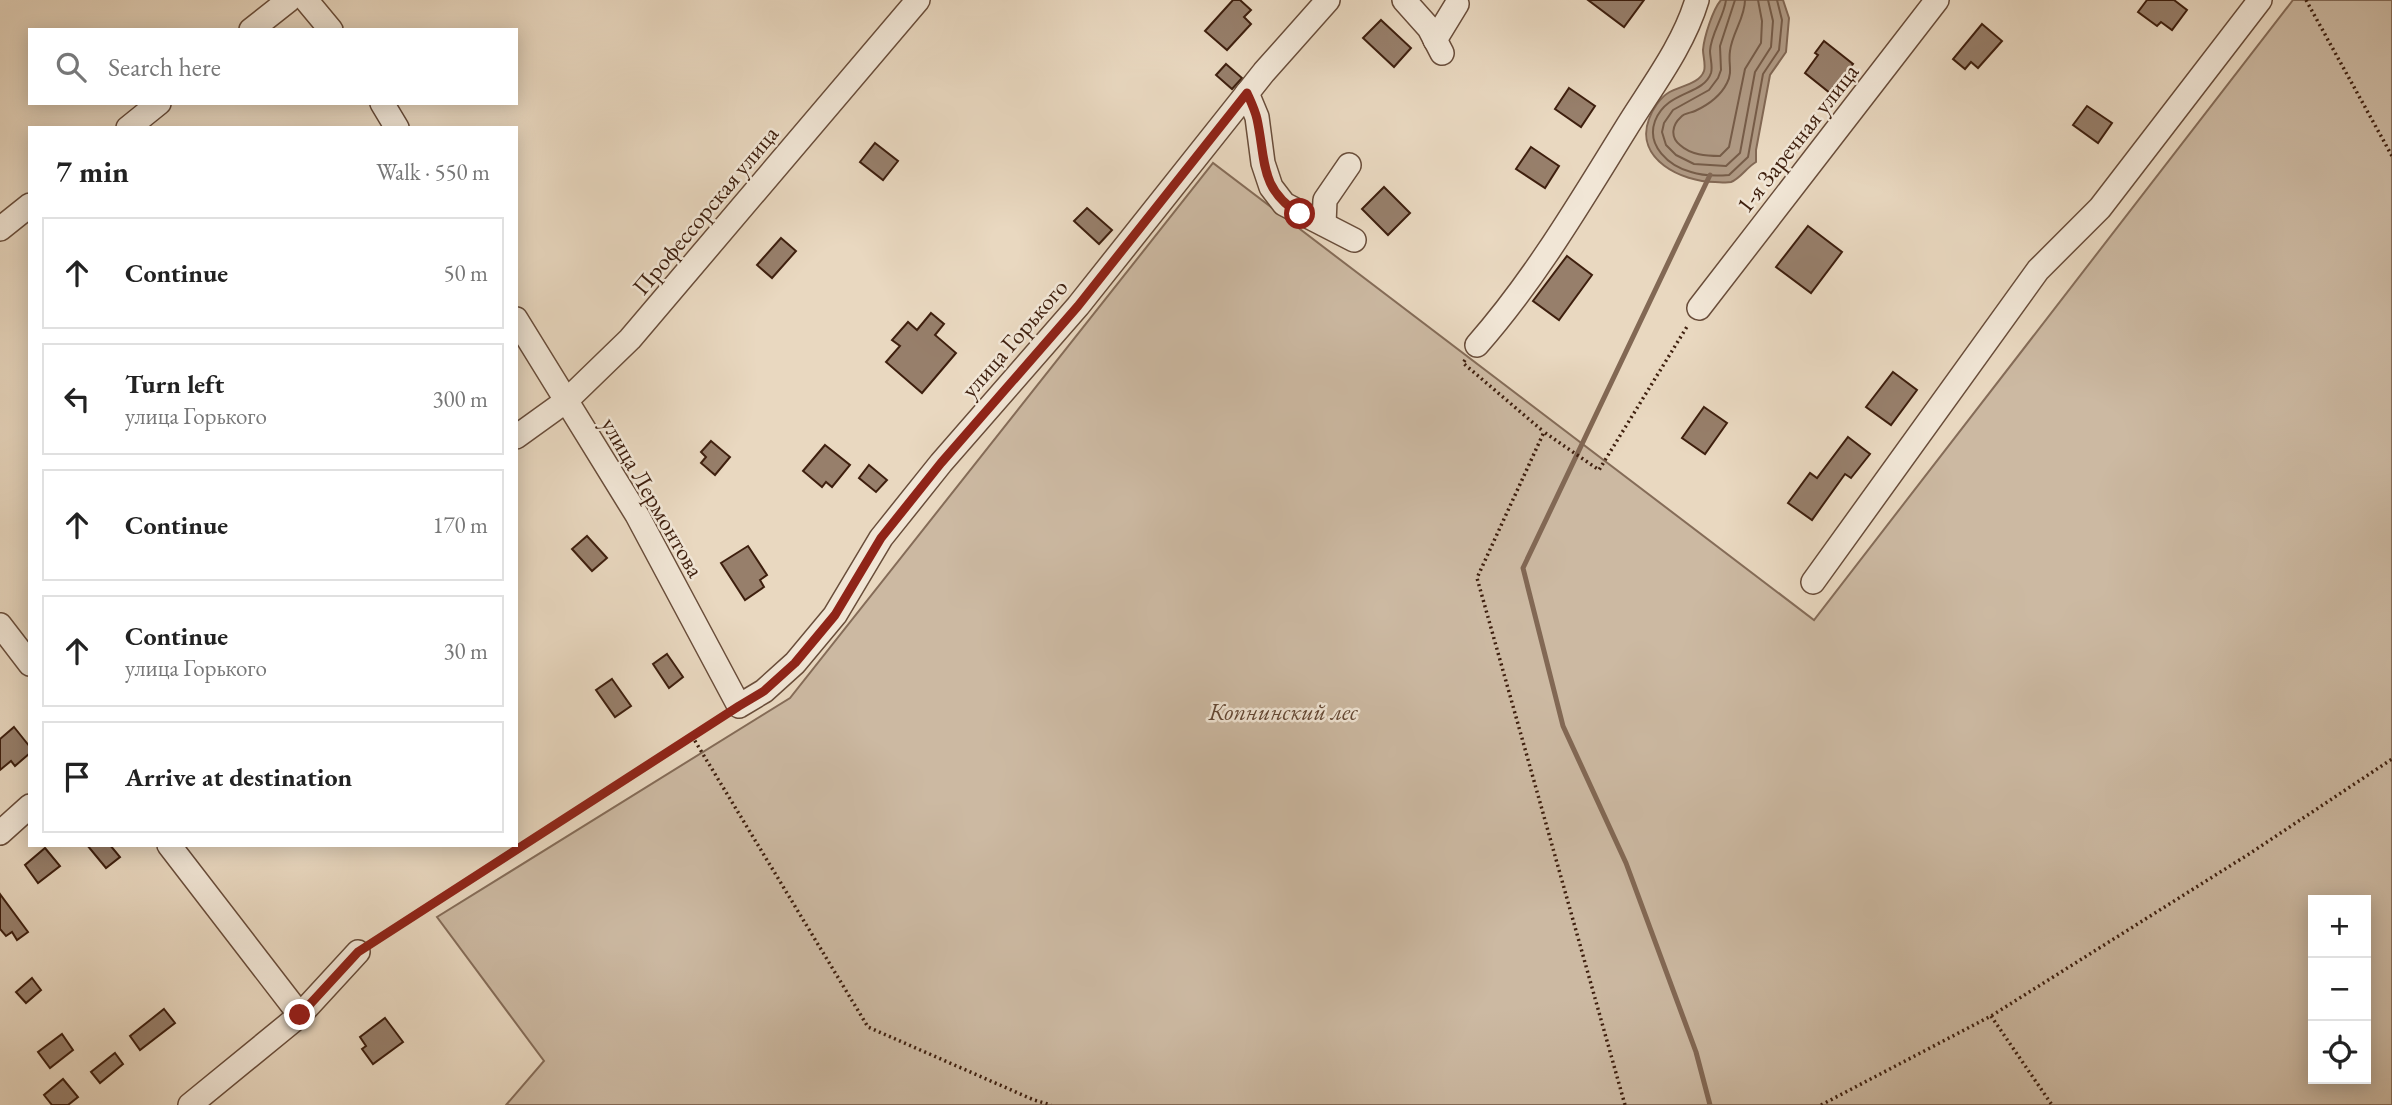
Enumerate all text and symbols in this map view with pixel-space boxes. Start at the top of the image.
search box [28,28,518,105]
icon: search [52,48,90,86]
text: Search here [108,50,221,84]
street label: 1-я Заречная улица [1729,57,1865,219]
street label: Профессорская улица [625,119,785,301]
text: 7 min [56,152,129,191]
text: Walk · 550 m [376,157,490,187]
route start [1284,198,1315,229]
icon: ahead [58,254,96,292]
text: Continue [125,256,228,290]
text: 50 m [443,258,488,288]
street label: улица Горького [954,272,1074,404]
text: Turn left [125,367,224,401]
icon: left [58,380,96,418]
text: 300 m [432,384,488,414]
text: улица Горького [125,401,267,431]
street label: улица Лермонтова [594,411,712,583]
icon: ahead [58,506,96,544]
text: Continue [125,508,228,542]
text: 170 m [432,510,488,540]
text: Continue [125,619,228,653]
icon: ahead [58,632,96,670]
text: 30 m [443,636,488,666]
text: улица Горького [125,653,267,683]
park label: Копнинский лес [1207,696,1358,727]
icon: arrive [58,758,96,796]
text: Arrive at destination [125,760,352,794]
map controls [2308,895,2371,1084]
button: + [2308,895,2371,958]
button: − [2308,958,2371,1021]
route end [284,999,315,1030]
button: locate [2308,1021,2371,1084]

